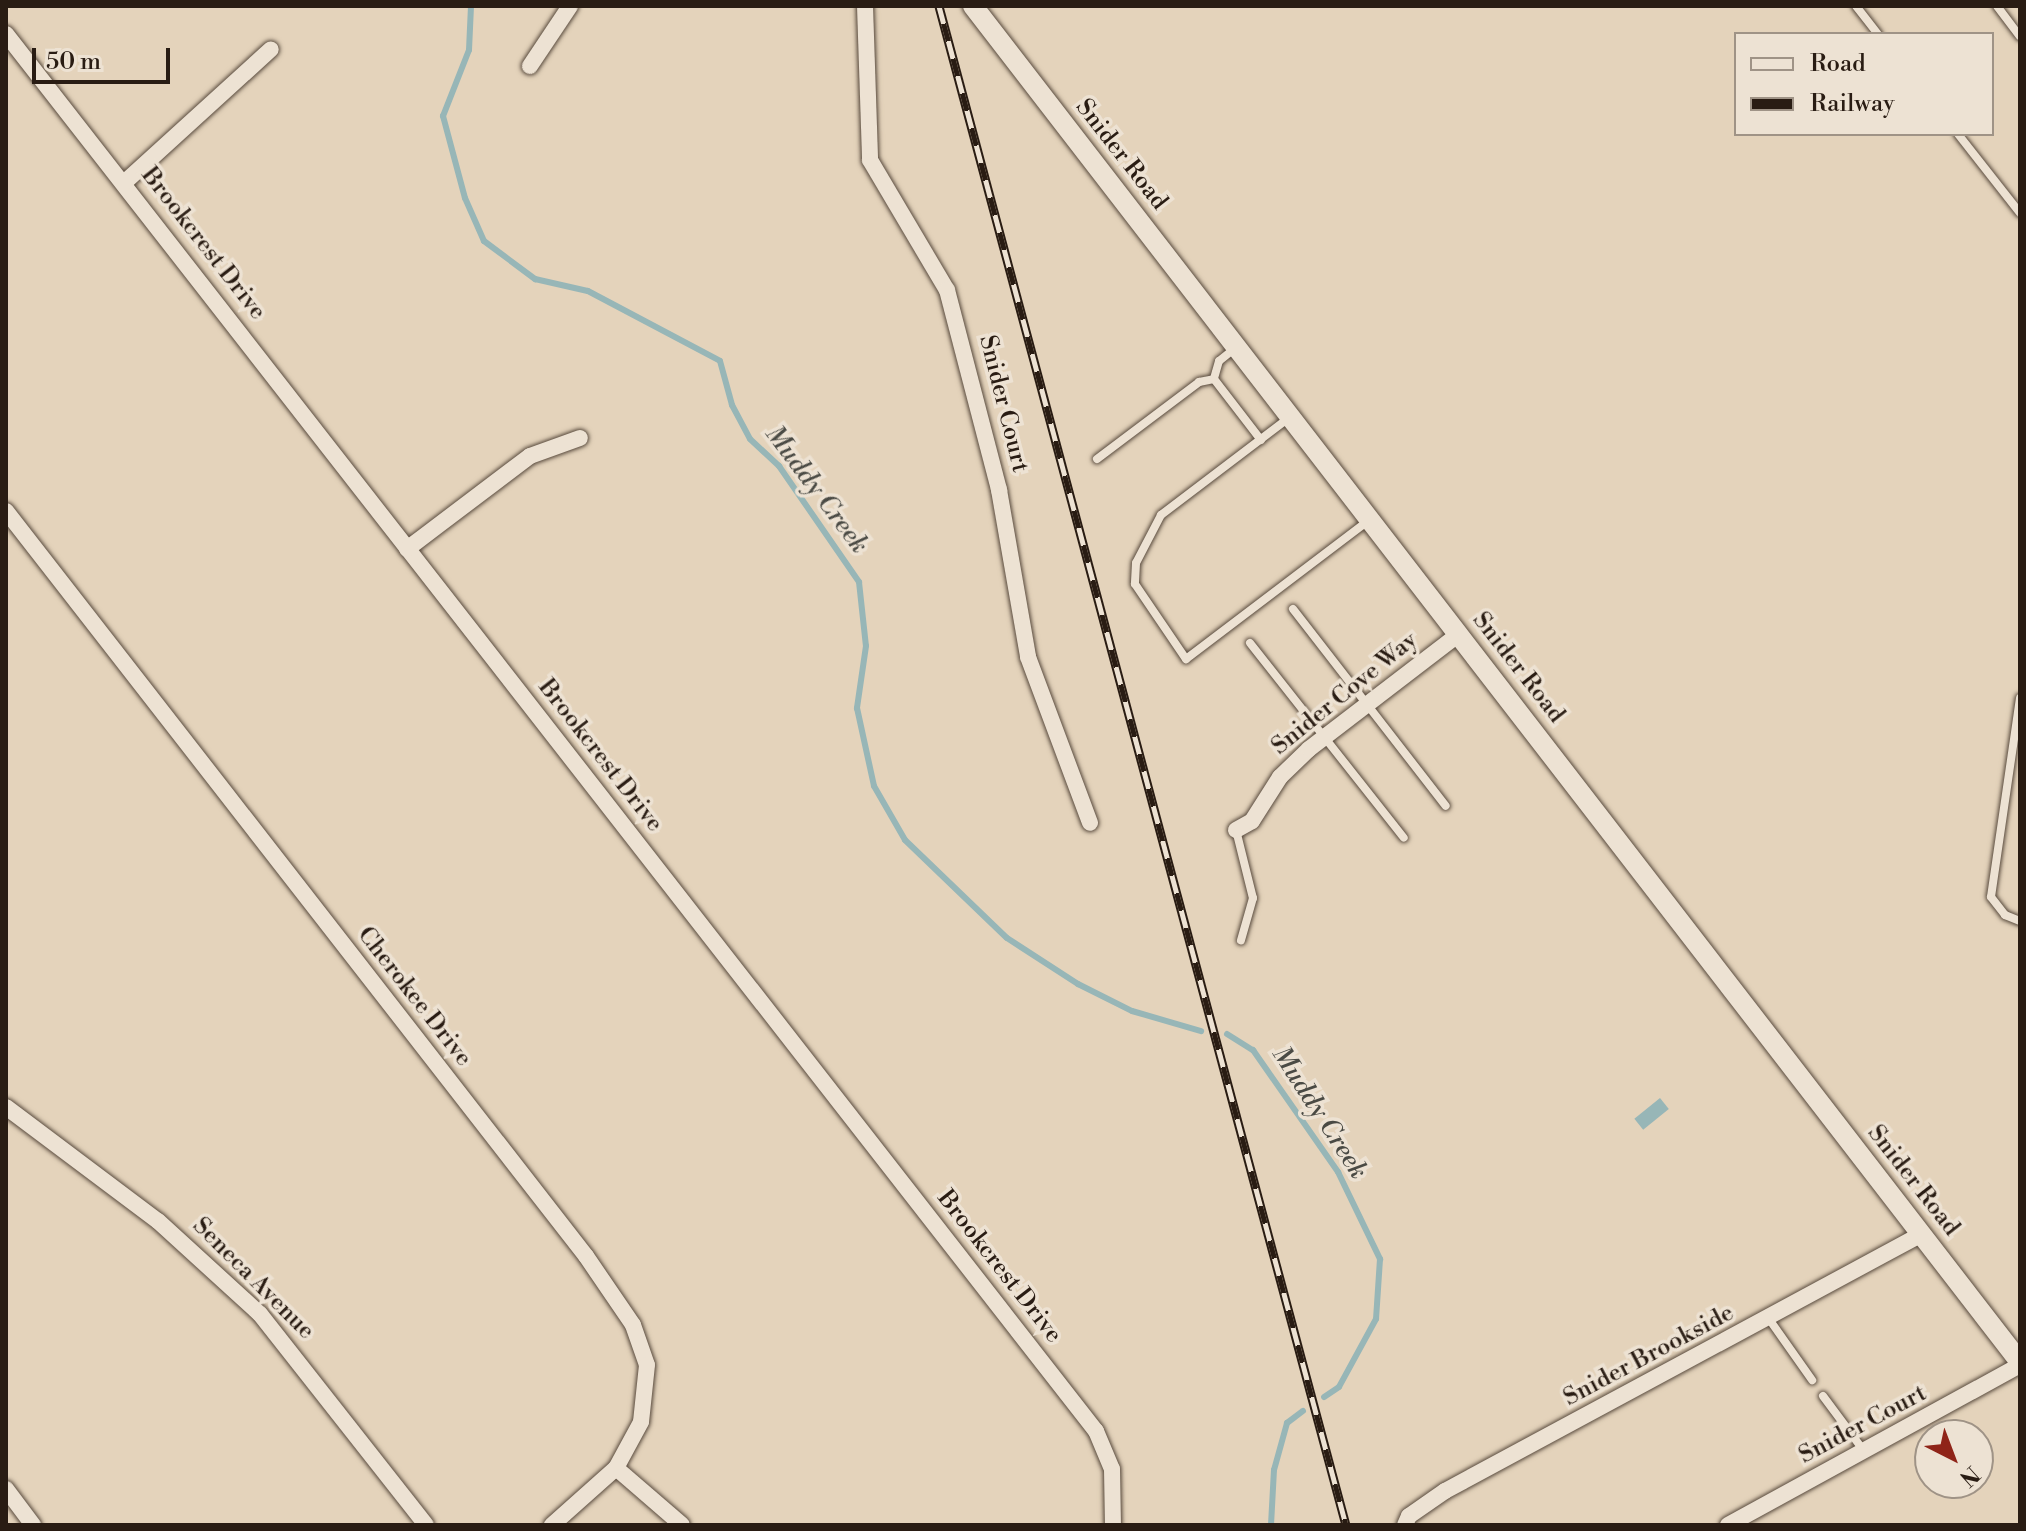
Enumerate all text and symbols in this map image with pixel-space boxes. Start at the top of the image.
scale bar [36,32,174,82]
legend [1734,32,1994,136]
text: 50 m [46,47,101,77]
text: Road [1810,49,1866,79]
text: Railway [1810,89,1895,119]
street label: Snider Road [1069,94,1173,216]
street label: Brookcrest Drive [134,162,272,326]
street label: Snider Court [972,332,1034,476]
water label: Muddy Creek [758,420,874,560]
street label: Snider Road [1466,607,1570,729]
street label: Snider Cove Way [1266,626,1424,762]
street label: Brookcrest Drive [531,674,669,838]
street label: Cherokee Drive [351,922,477,1072]
water label: Muddy Creek [1264,1041,1374,1185]
street label: Snider Road [1861,1120,1965,1242]
street label: Brookcrest Drive [930,1185,1068,1349]
street label: Seneca Avenue [186,1212,320,1346]
street label: Snider Brookside [1559,1299,1739,1413]
street label: Snider Court [1794,1379,1932,1471]
north arrow [1914,1419,1994,1499]
text: N [1954,1460,1985,1492]

